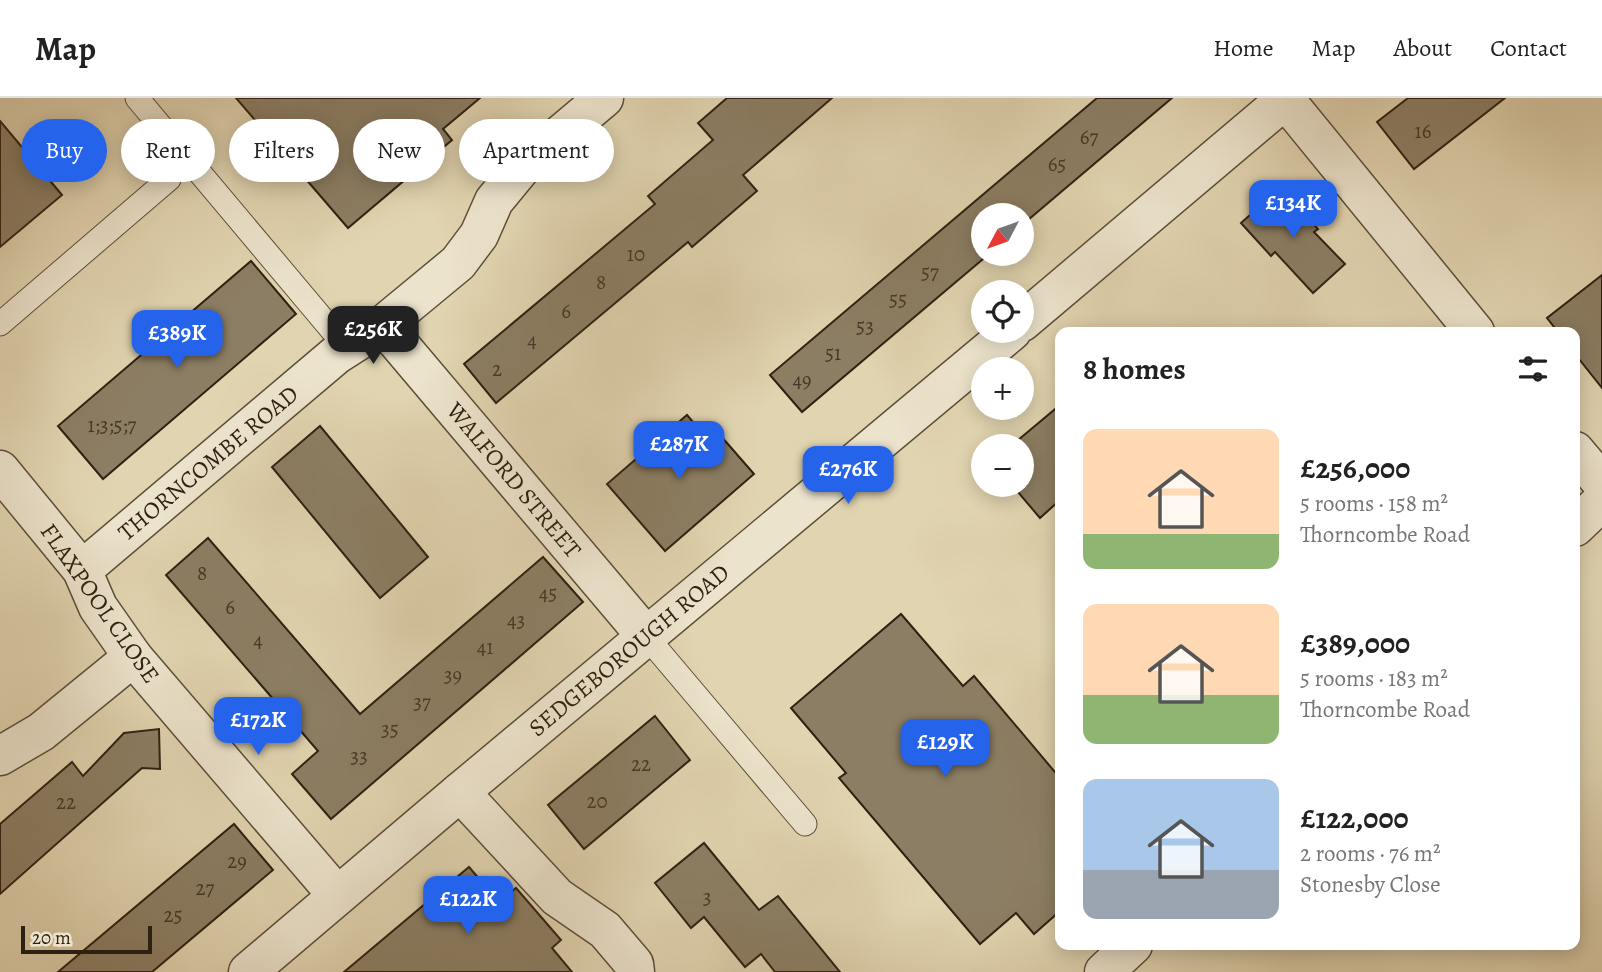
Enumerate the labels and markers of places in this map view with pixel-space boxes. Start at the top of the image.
pin: £134K [1244,180,1342,240]
pin: £256K [324,306,422,366]
pin: £389K [128,310,226,370]
pin: £287K [630,422,728,481]
pin: £276K [799,446,897,506]
pin: £172K [209,698,307,757]
pin: £129K [896,720,994,779]
pin: £122K [419,876,517,936]

